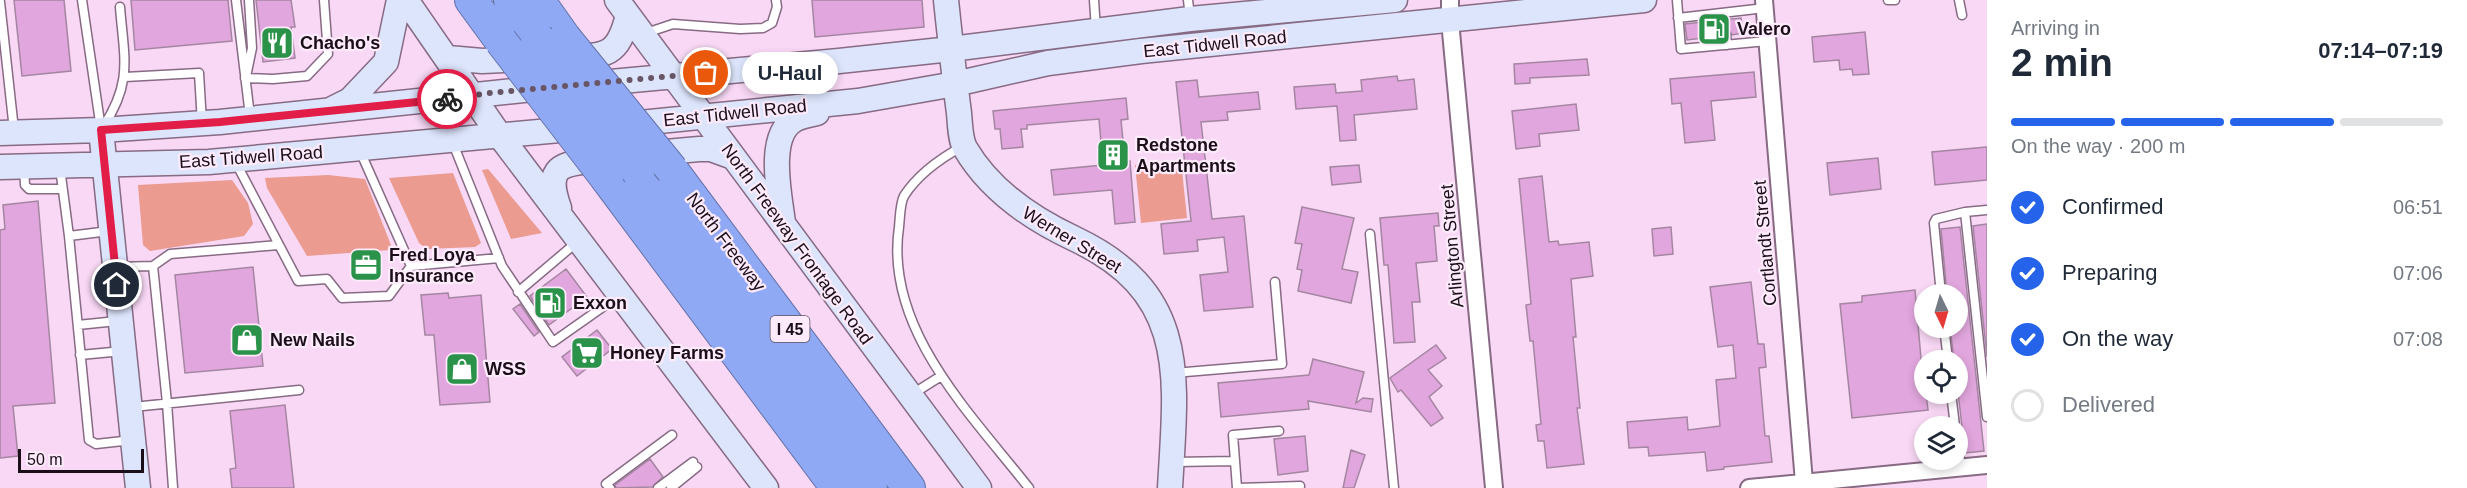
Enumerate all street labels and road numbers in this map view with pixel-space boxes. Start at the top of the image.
street label: East Tidwell Road [1142,27,1288,61]
street label: East Tidwell Road [662,96,808,130]
street label: North Freeway Frontage Road [717,140,877,348]
street label: East Tidwell Road [178,142,324,172]
street label: Cortlandt Street [1750,179,1780,307]
street label: Arlington Street [1437,183,1467,309]
street label: North Freeway [682,189,770,295]
street label: Werner Street [1019,203,1125,277]
road number: I 45 [770,316,810,342]

